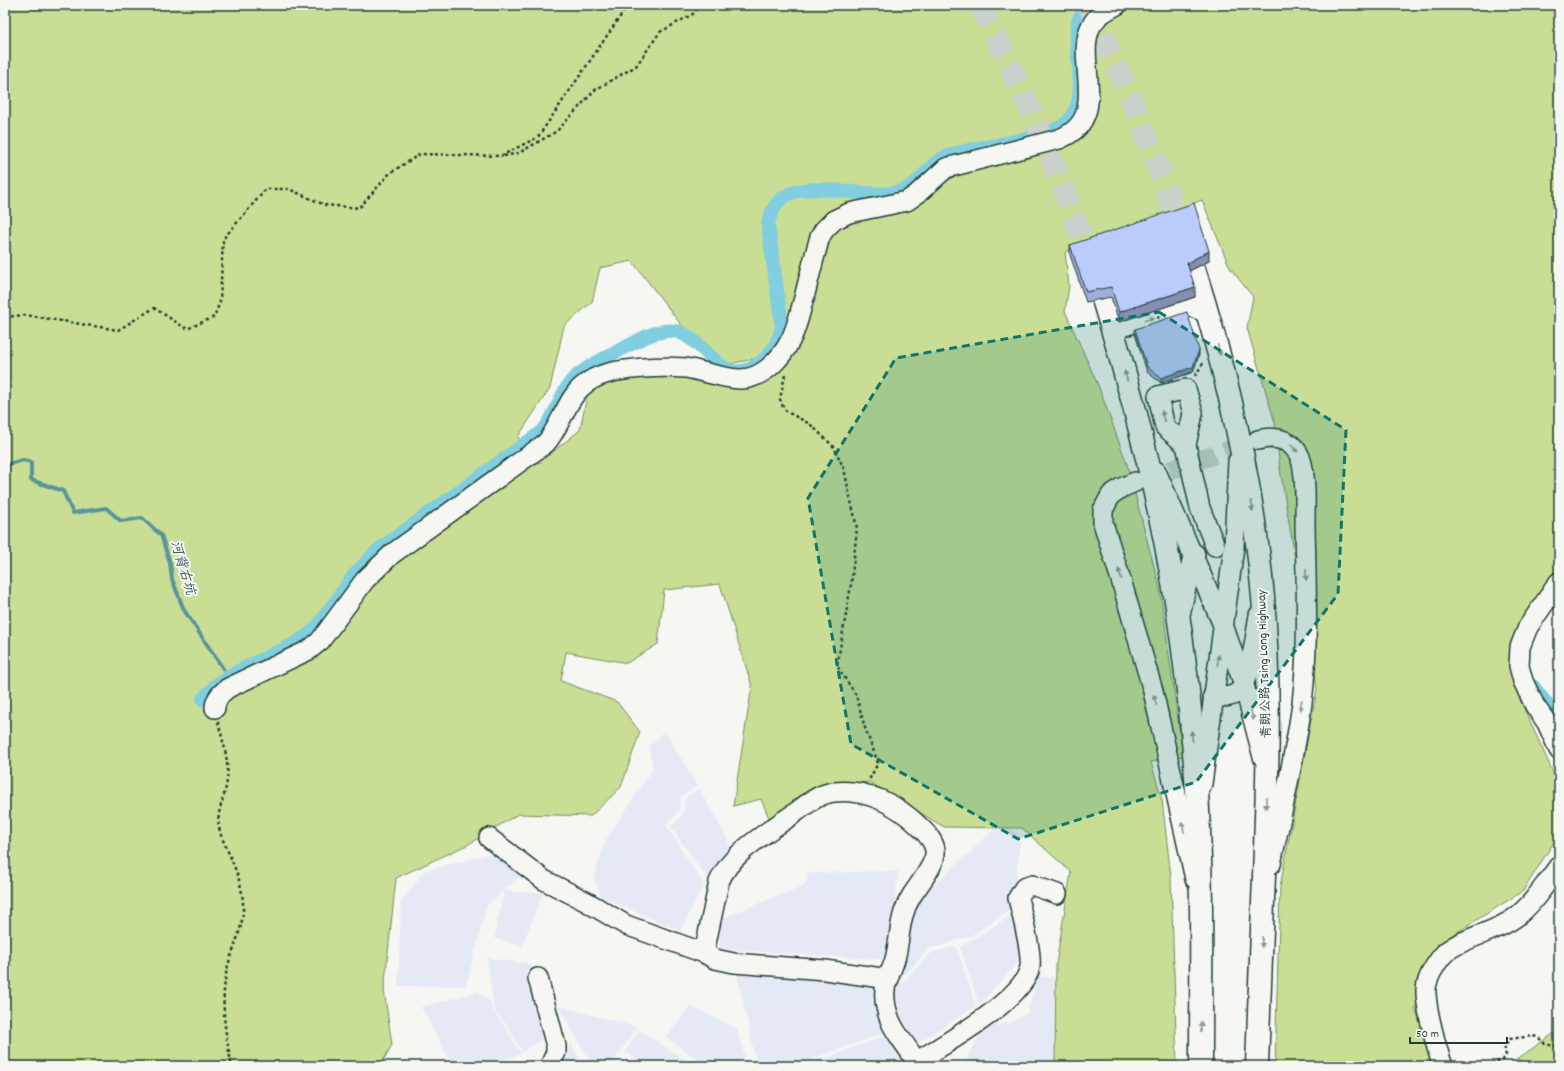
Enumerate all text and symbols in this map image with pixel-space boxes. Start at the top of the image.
one-way arrow [1143,316,1155,322]
one-way arrow [1216,345,1222,357]
one-way arrow [1122,370,1128,383]
one-way arrow [1159,410,1165,422]
one-way arrow [1289,443,1299,453]
one-way arrow [1249,500,1255,512]
water label: 河背右坑 [164,538,200,600]
one-way arrow [1117,568,1123,580]
one-way arrow [1303,569,1309,582]
street label: 青朗公路 Tsing Long Highway [1253,589,1277,739]
one-way arrow [1215,654,1221,666]
one-way arrow [1151,694,1157,706]
one-way arrow [1298,699,1304,711]
one-way arrow [1249,709,1255,721]
one-way arrow [1189,730,1195,742]
one-way arrow [1263,797,1270,809]
one-way arrow [1179,820,1185,833]
one-way arrow [1259,936,1265,949]
scale bar [1410,1019,1507,1045]
one-way arrow [1198,1020,1204,1033]
text: 50 m [1416,1026,1439,1043]

